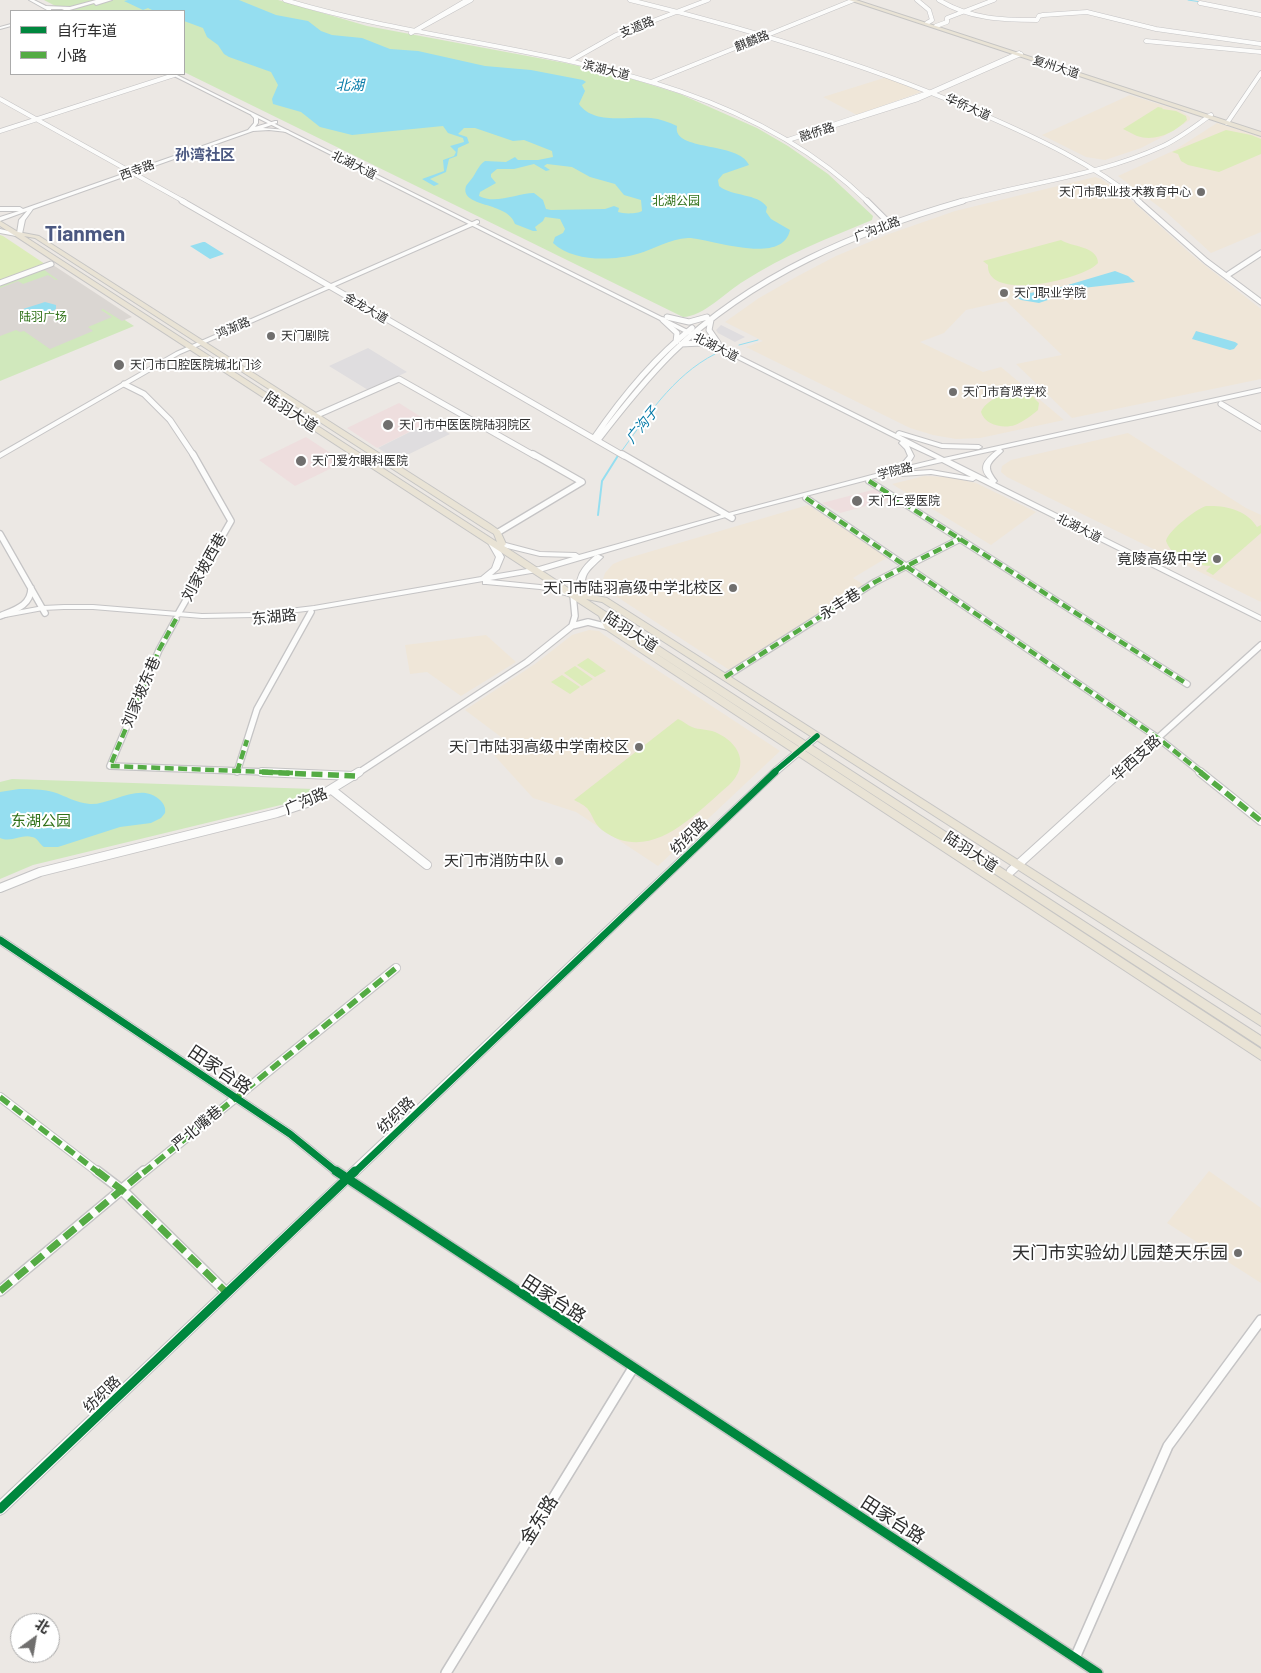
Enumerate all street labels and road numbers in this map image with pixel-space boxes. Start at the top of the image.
street label: 支遁路 [618,14,656,40]
street label: 麒麟路 [733,28,771,54]
street label: 复州大道 [1031,53,1081,81]
street label: 滨湖大道 [581,57,631,83]
street label: 华侨大道 [943,91,993,123]
street label: 融侨路 [798,120,836,144]
street label: 北湖大道 [329,148,379,182]
street label: 西寺路 [118,157,156,183]
street label: 广沟北路 [852,214,902,244]
street label: 金龙大道 [342,290,390,326]
street label: 鸿渐路 [214,314,252,342]
street label: 北湖大道 [691,330,741,364]
street label: 陆羽大道 [261,388,321,436]
street label: 学院路 [876,460,914,482]
street label: 北湖大道 [1054,511,1104,545]
street label: 刘家坡西巷 [178,530,230,604]
street label: 永丰巷 [816,584,864,624]
street label: 东湖路 [251,606,297,628]
street label: 陆羽大道 [601,608,661,656]
street label: 刘家坡东巷 [118,654,164,730]
street label: 华西支路 [1108,731,1164,785]
street label: 广沟路 [282,784,330,818]
street label: 纺织路 [667,814,711,858]
street label: 陆羽大道 [941,828,1001,876]
street label: 田家台路 [184,1041,256,1099]
street label: 纺织路 [374,1093,418,1137]
street label: 严北嘴巷 [168,1102,226,1154]
street label: 田家台路 [518,1270,590,1328]
street label: 纺织路 [80,1372,124,1416]
street label: 金东路 [516,1491,562,1549]
street label: 田家台路 [857,1491,929,1549]

